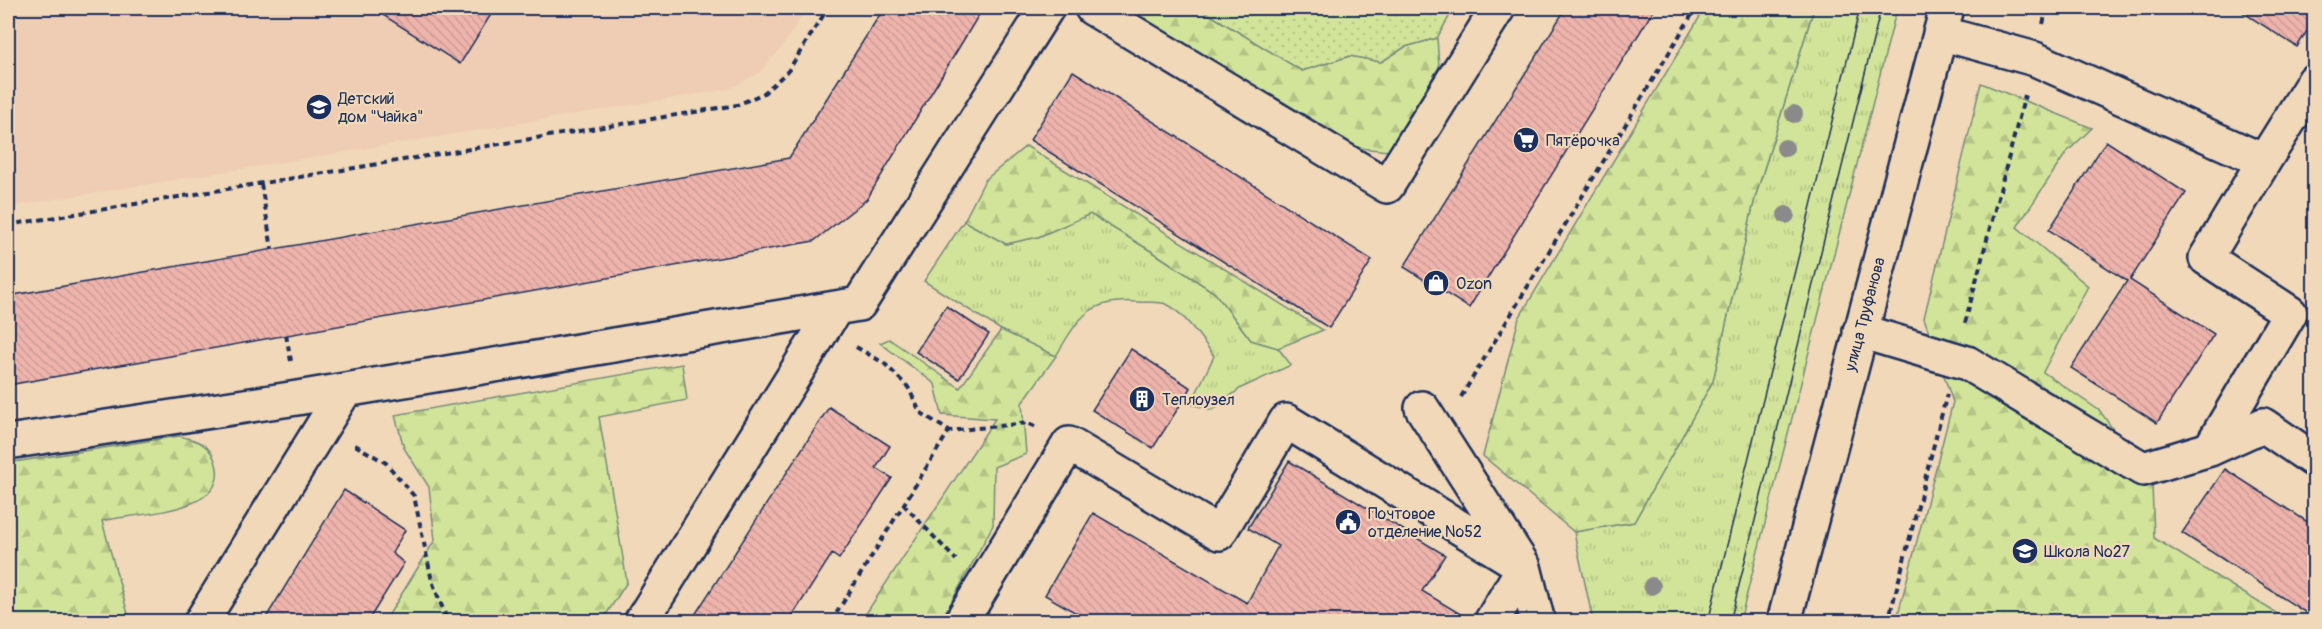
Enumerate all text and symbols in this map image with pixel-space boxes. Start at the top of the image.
place label: Детский дом "Чайка" [337,89,424,127]
school or university icon: Детский дом "Чайка" [304,92,334,122]
supermarket icon: Пятёрочка [1511,125,1541,155]
place label: Пятёрочка [1546,131,1620,151]
street label: улица Труфанова [1840,255,1890,374]
shop icon: Ozon [1421,268,1451,298]
place label: Ozon [1456,274,1492,294]
building icon: Теплоузел [1127,384,1157,414]
place label: Теплоузел [1162,390,1235,410]
place label: Почтовое отделение №52 [1368,504,1482,542]
public building icon: Почтовое отделение №52 [1333,507,1363,537]
school or university icon: Школа №27 [2010,536,2040,566]
place label: Школа №27 [2044,542,2131,562]

